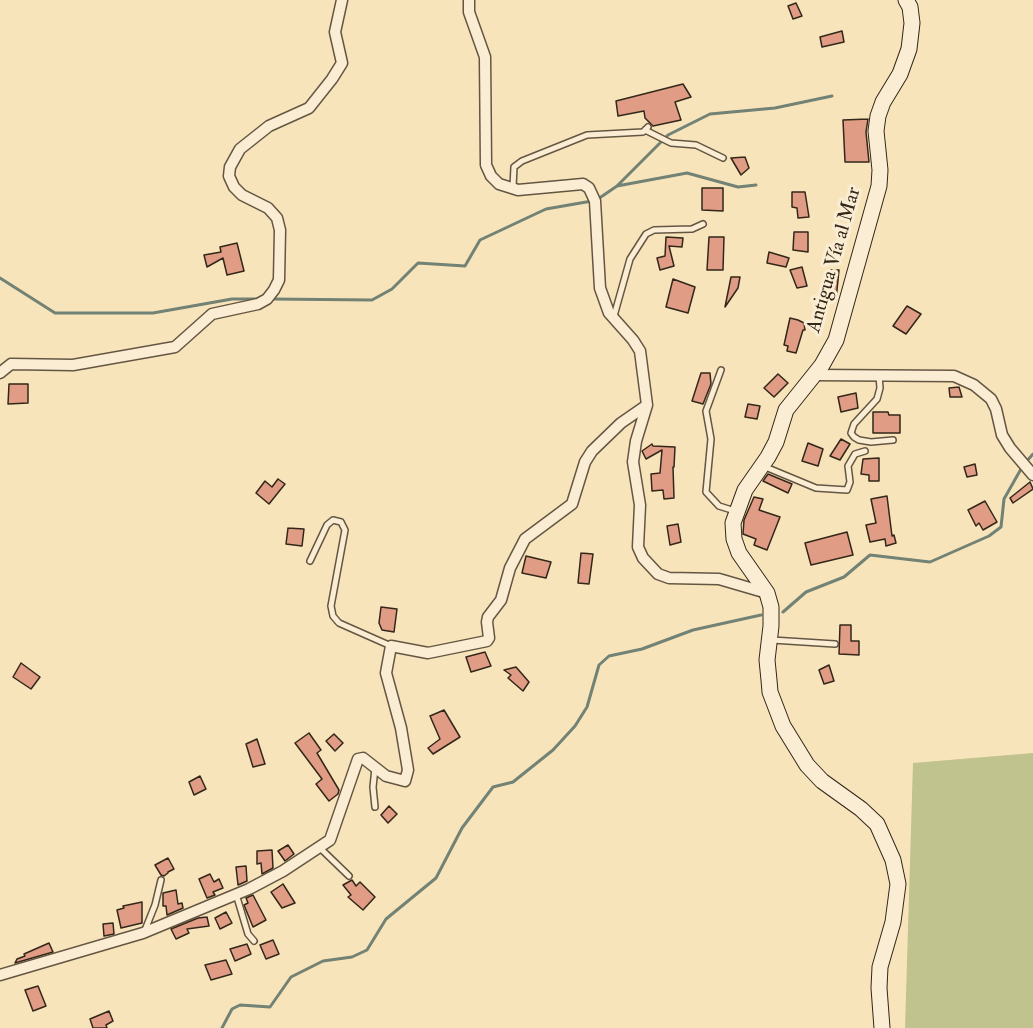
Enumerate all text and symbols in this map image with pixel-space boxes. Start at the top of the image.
street label: Antigua Vía al Mar [803,184,867,336]

